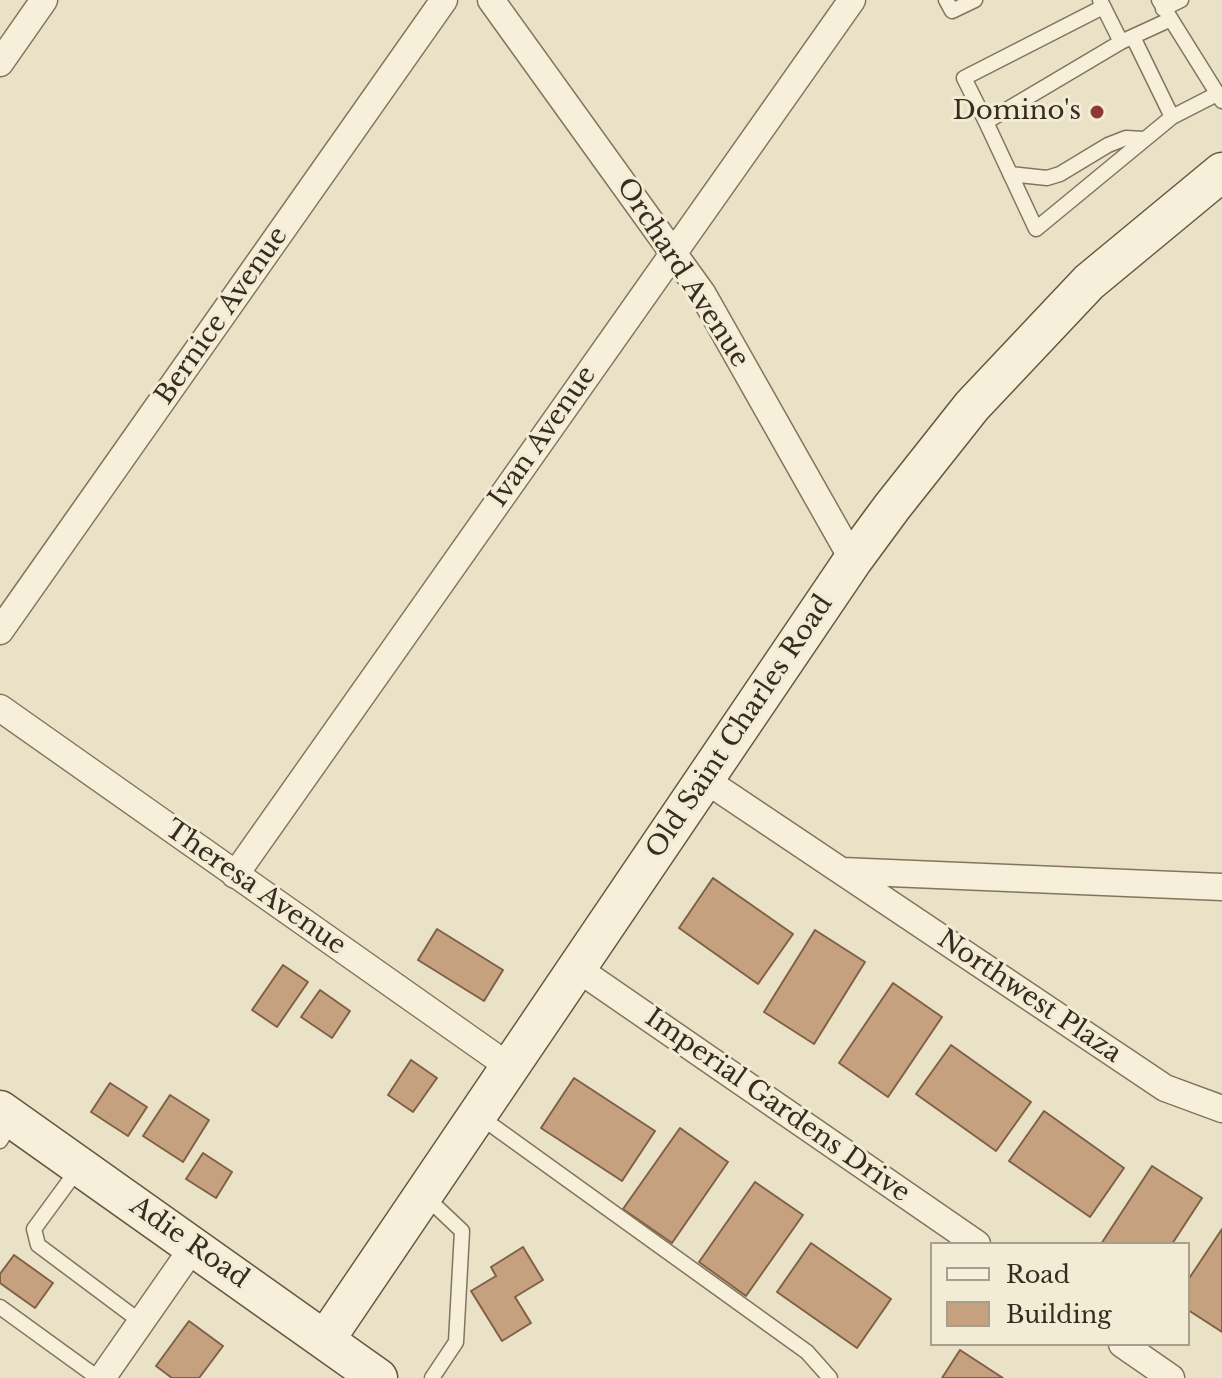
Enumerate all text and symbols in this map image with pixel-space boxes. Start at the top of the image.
place label: Domino's [953,96,1081,128]
marker: Domino's [1088,103,1106,121]
street label: Orchard Avenue [609,173,755,373]
street label: Bernice Avenue [149,221,295,411]
street label: Ivan Avenue [483,361,603,513]
street label: Old Saint Charles Road [640,590,840,864]
street label: Theresa Avenue [159,814,351,962]
street label: Northwest Plaza [931,924,1127,1070]
street label: Imperial Gardens Drive [639,1003,915,1209]
street label: Adie Road [124,1191,254,1295]
legend [930,1242,1190,1346]
text: Road [1006,1260,1070,1289]
text: Building [1006,1300,1112,1329]

